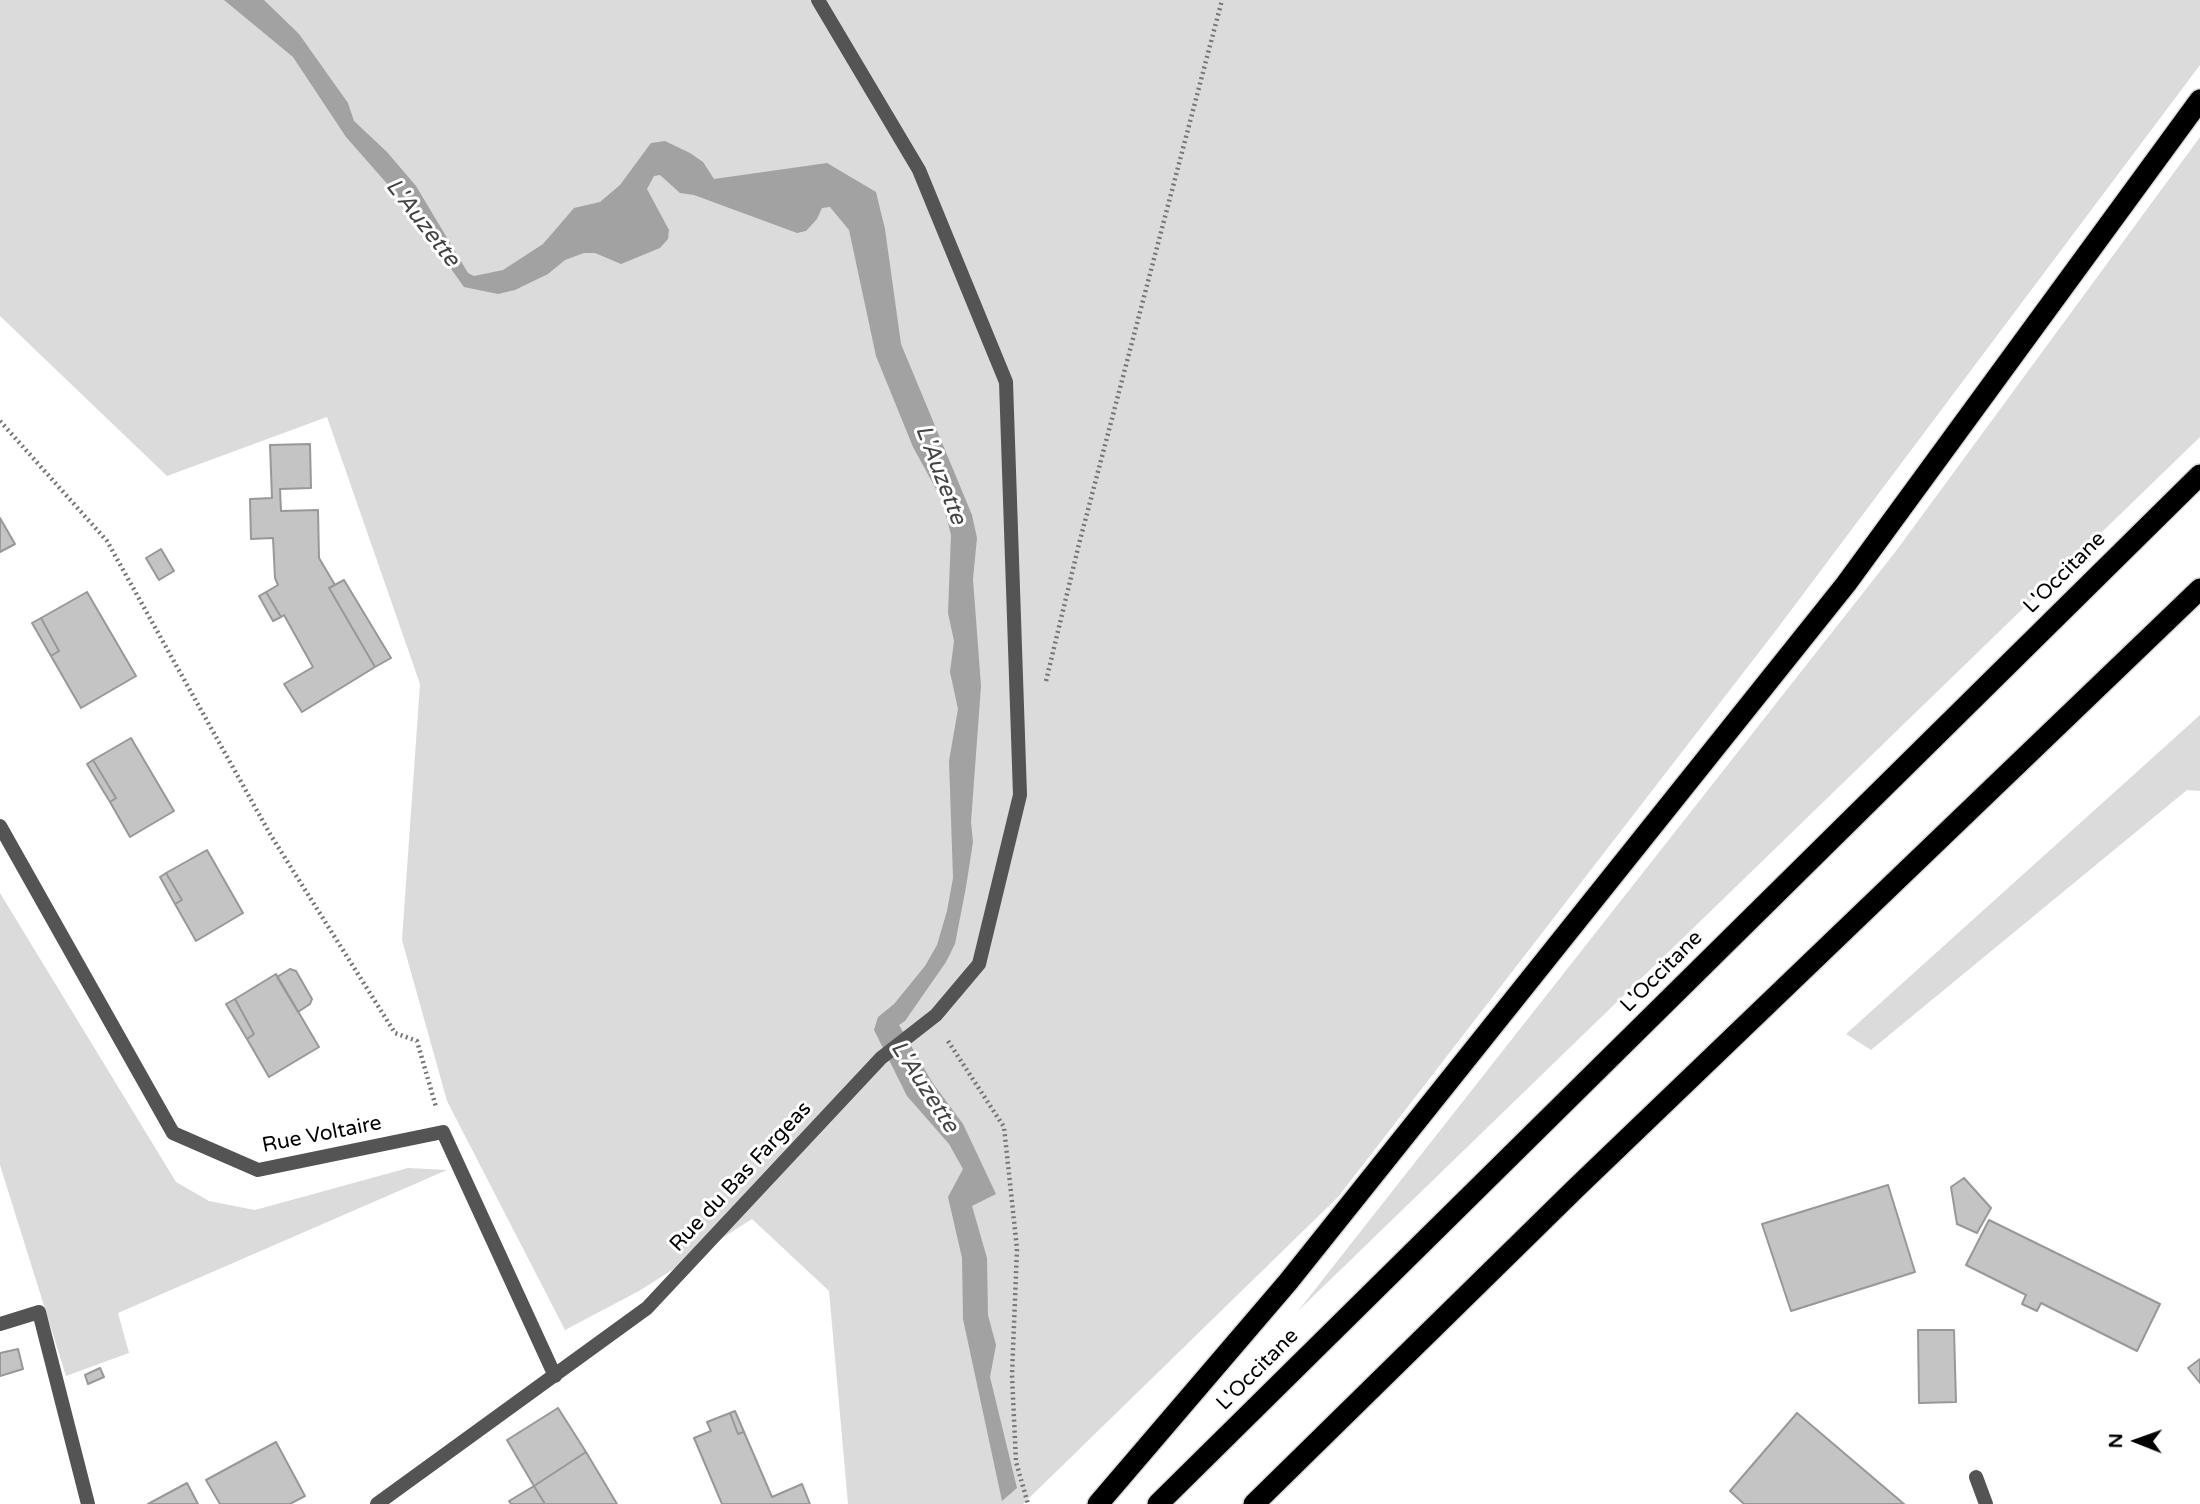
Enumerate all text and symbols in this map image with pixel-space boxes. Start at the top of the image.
water label: L'Auzette [379,173,465,273]
water label: L'Auzette [908,421,972,529]
street label: L'Occitane [2019,527,2111,619]
street label: L'Occitane [1616,926,1708,1018]
water label: L'Auzette [884,1036,964,1138]
street label: Rue du Bas Fargeas [665,1097,817,1257]
street label: Rue Voltaire [260,1111,384,1159]
street label: L'Occitane [1212,1324,1304,1416]
north arrow [2102,1406,2172,1476]
text: N [2105,1433,2127,1448]

